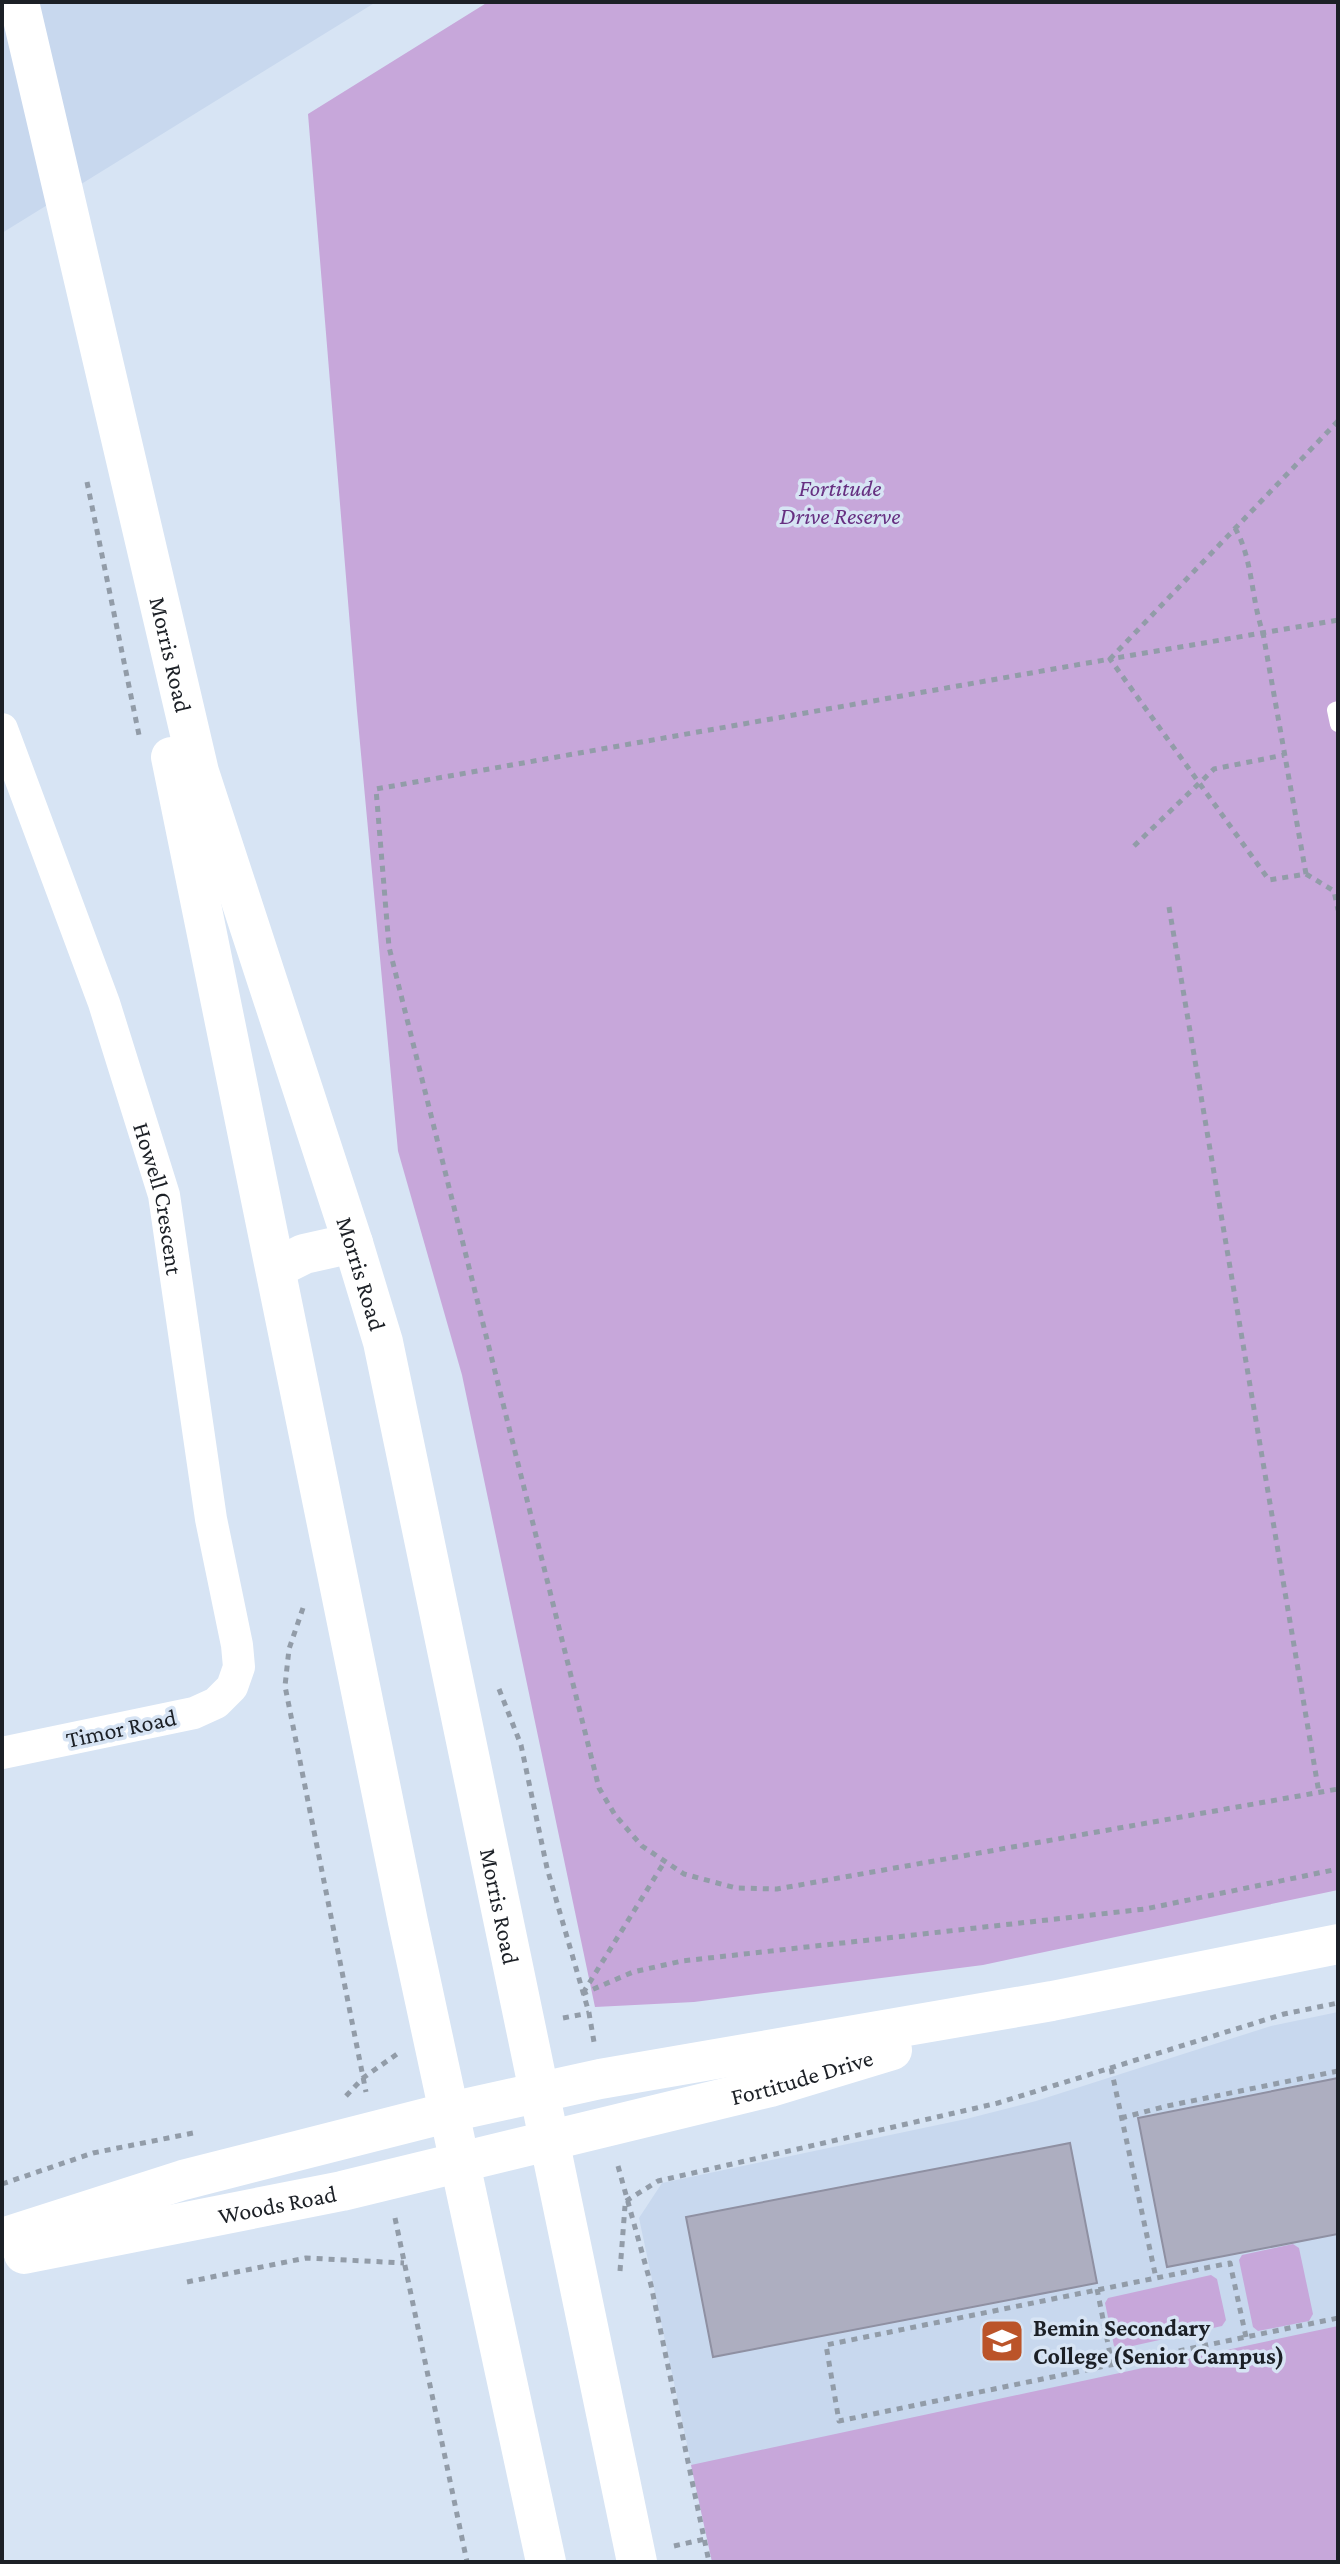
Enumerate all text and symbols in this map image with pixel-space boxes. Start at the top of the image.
park label: Fortitude Drive Reserve [780,474,900,529]
street label: Morris Road [145,594,198,715]
street label: Howell Crescent [129,1119,189,1278]
street label: Morris Road [332,1213,392,1334]
street label: Timor Road [63,1703,179,1753]
street label: Morris Road [475,1846,526,1967]
street label: Fortitude Drive [728,2043,876,2110]
street label: Woods Road [216,2179,339,2229]
place label: Bemin Secondary College (Senior Campus) [1033,2314,1285,2370]
school or university icon: Bemin Secondary College (Senior Campus) [978,2317,1026,2365]

